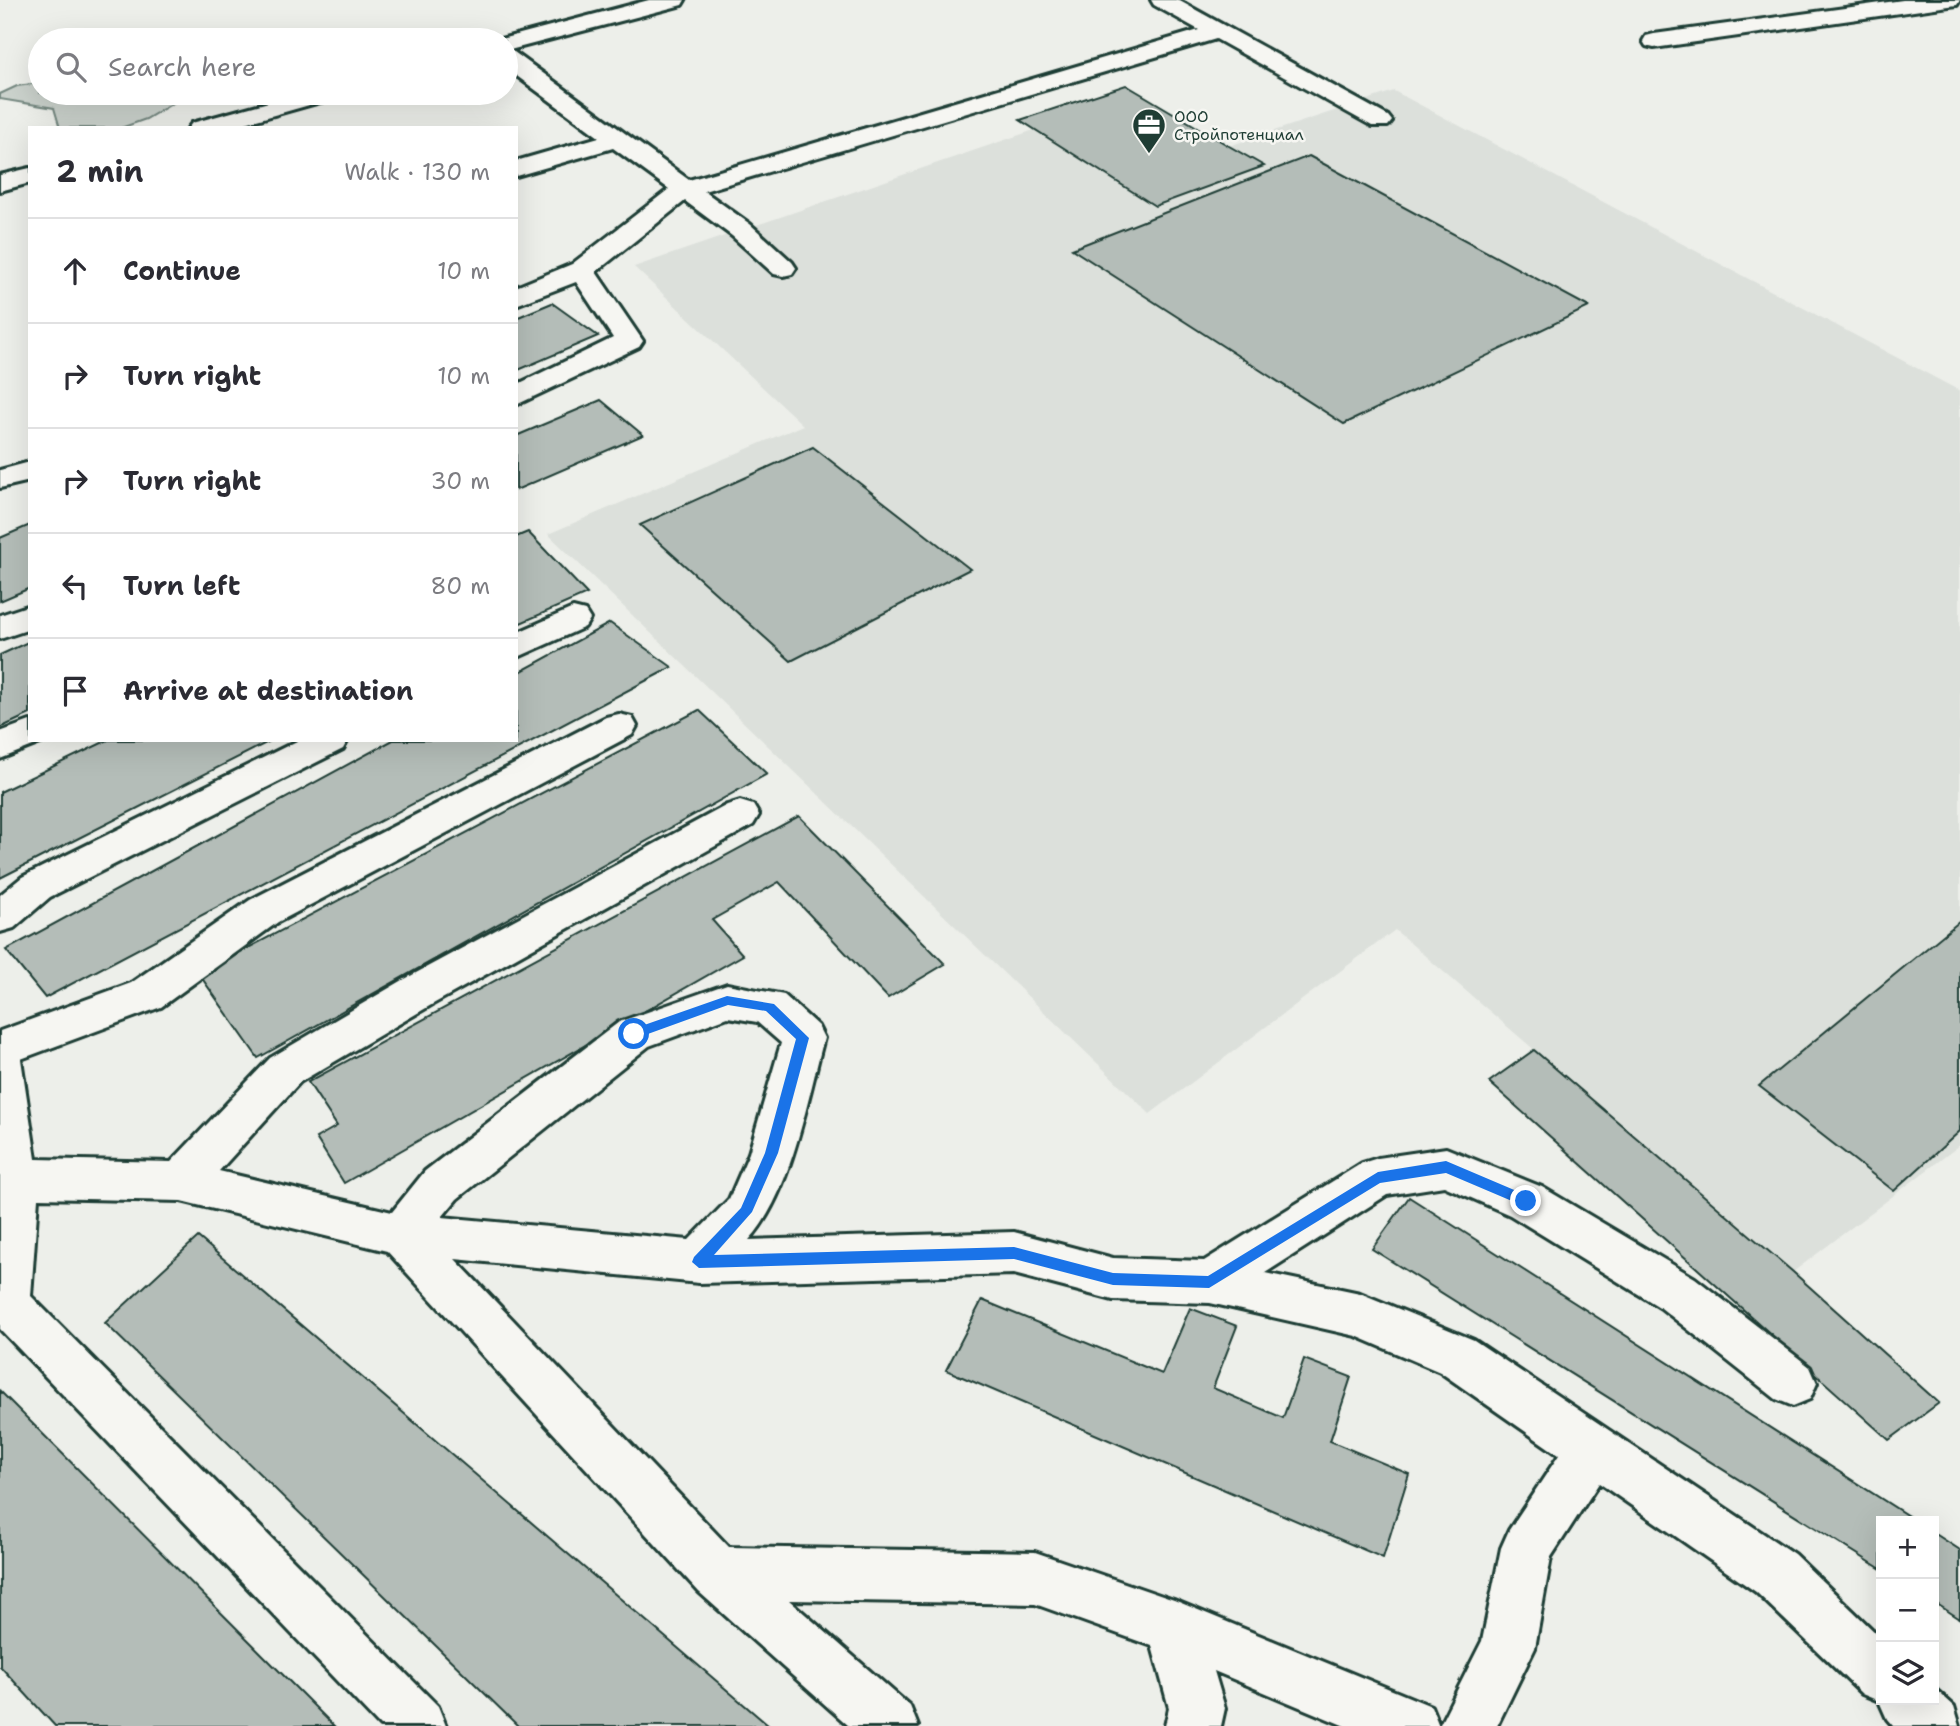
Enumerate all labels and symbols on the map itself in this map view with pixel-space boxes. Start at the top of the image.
office icon: ООО Стройпотенциал [1130,106,1168,155]
place label: ООО Стройпотенциал [1174,106,1304,145]
route start [618,1018,649,1049]
route end [1510,1185,1541,1216]

